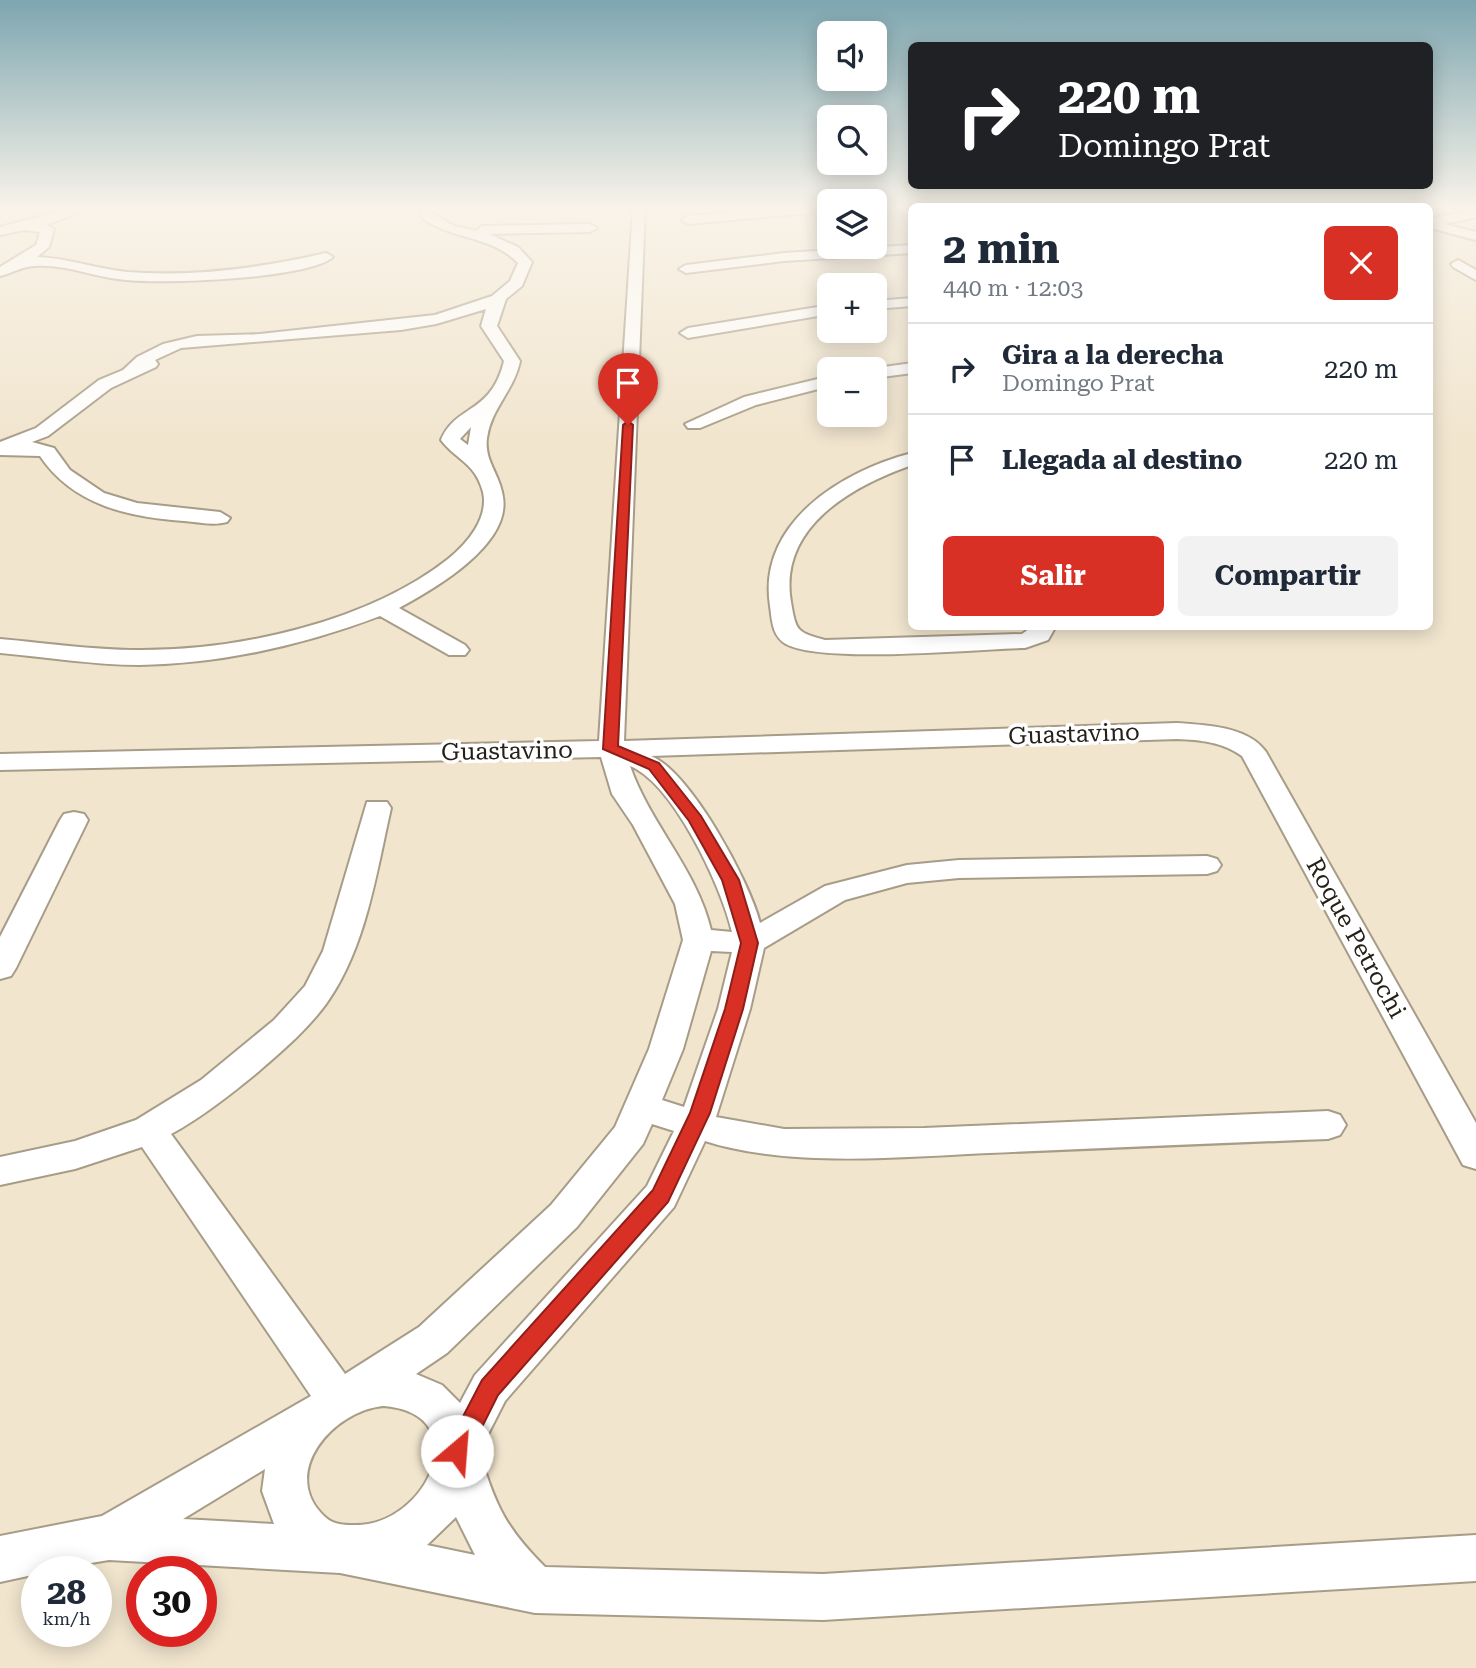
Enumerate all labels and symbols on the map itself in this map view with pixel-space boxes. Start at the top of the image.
pin [598,353,658,425]
street label: Guastavino [1008,718,1140,750]
street label: Guastavino [441,736,573,766]
street label: Roque Petrochi [1300,853,1412,1023]
position arrow [420,1414,494,1488]
speed limit sign: 30 [126,1556,217,1647]

